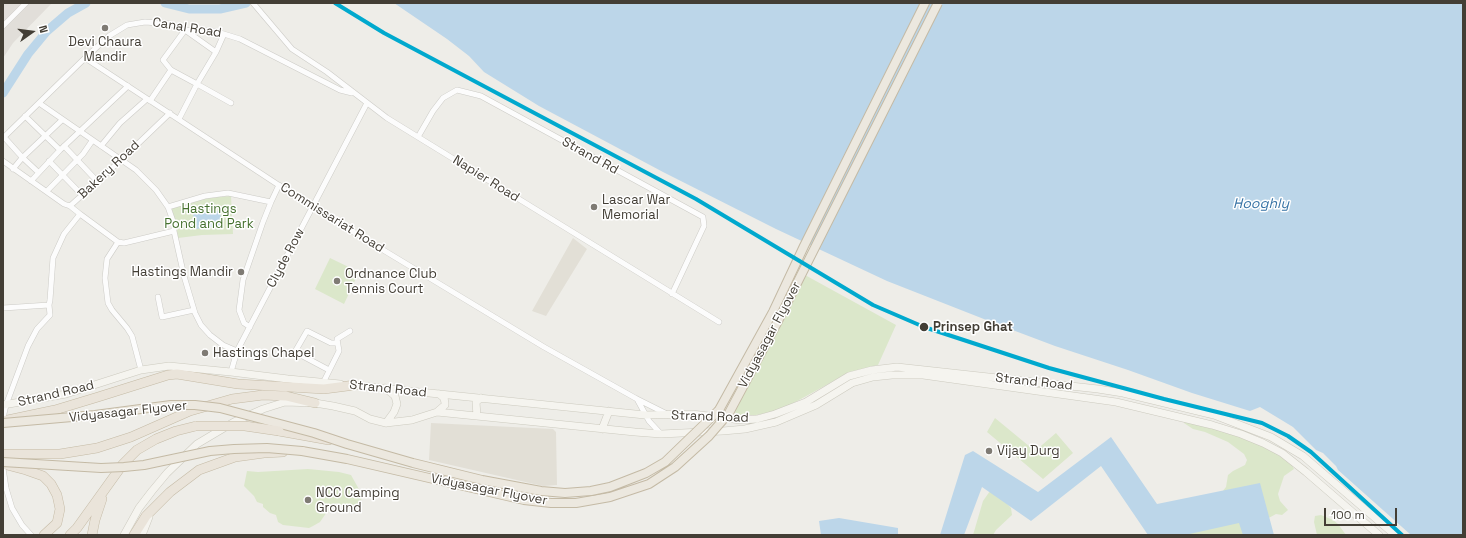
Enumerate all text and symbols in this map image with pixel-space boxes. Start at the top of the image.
north arrow [12,12,52,52]
street label: Canal Road [151,15,223,41]
marker: Devi Chaura Mandir [100,23,110,33]
text: N [36,24,51,34]
place label: Devi Chaura Mandir [68,34,142,65]
street label: Strand Rd [559,134,621,178]
street label: Bakery Road [75,138,143,202]
street label: Napier Road [450,152,522,206]
street label: Commissariat Road [277,180,387,256]
place label: Lascar War Memorial [602,192,670,223]
water label: Hooghly [1233,196,1289,212]
park label: Hastings Pond and Park [164,201,254,232]
marker: Lascar War Memorial [589,202,599,212]
street label: Clyde Row [264,225,308,291]
place label: Hastings Mandir [132,264,233,280]
place label: Ordnance Club Tennis Court [345,266,437,297]
marker: Hastings Mandir [236,267,246,277]
marker: Ordnance Club Tennis Court [332,276,342,286]
street label: Vidyasagar Flyover [735,279,805,391]
place label: Prinsep Ghat [933,319,1013,335]
marker: Prinsep Ghat [918,321,930,333]
place label: Hastings Chapel [213,345,314,361]
marker: Hastings Chapel [200,348,210,358]
street label: Strand Road [995,370,1073,394]
street label: Strand Road [349,377,427,401]
street label: Strand Road [16,378,96,410]
street label: Vidyasagar Flyover [68,398,188,426]
street label: Strand Road [671,408,749,426]
place label: Vijay Durg [997,443,1060,459]
marker: Vijay Durg [984,446,994,456]
street label: Vidyasagar Flyover [429,471,549,509]
place label: NCC Camping Ground [316,485,400,516]
marker: NCC Camping Ground [303,495,313,505]
scale bar [1326,500,1399,526]
text: 100 m [1331,507,1365,523]

